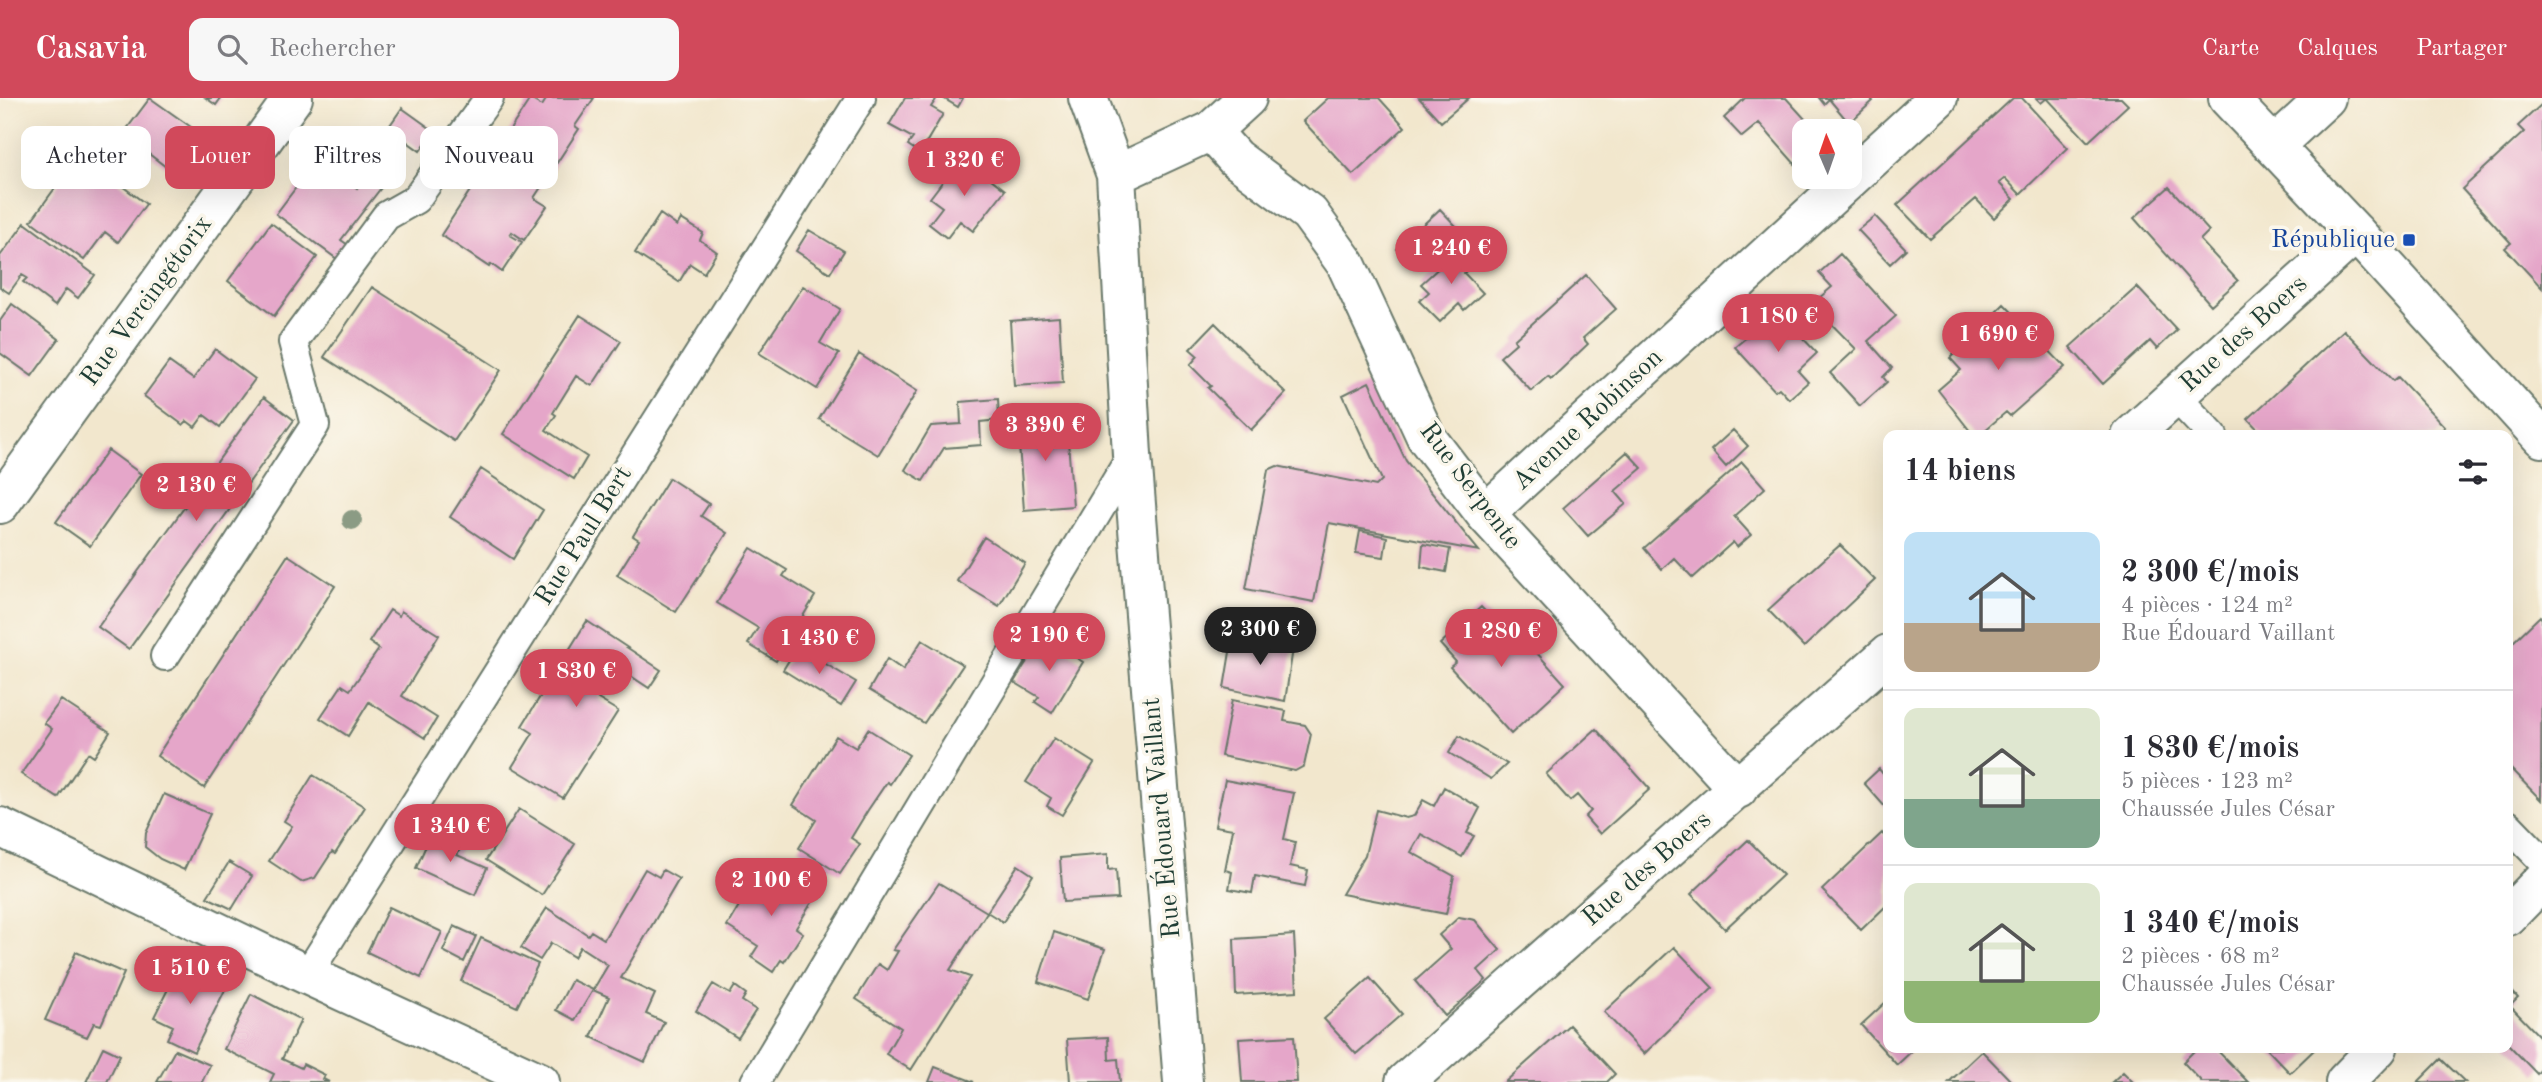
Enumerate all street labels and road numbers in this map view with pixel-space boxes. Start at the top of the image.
street label: Rue Vercingétorix [77,211,217,391]
street label: Rue des Boers [2176,271,2312,397]
street label: Avenue Robinson [1508,344,1668,496]
street label: Rue Serpente [1414,418,1526,554]
street label: Rue Paul Bert [531,462,637,610]
street label: Rue Édouard Vaillant [1135,696,1186,940]
street label: Rue des Boers [1578,807,1716,931]

